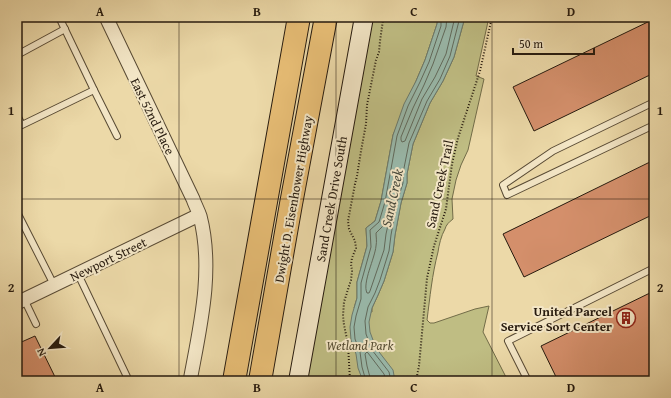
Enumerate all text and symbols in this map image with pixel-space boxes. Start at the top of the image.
text: A [96,2,105,21]
text: B [253,2,261,21]
text: C [410,2,418,21]
text: D [567,2,575,21]
scale bar [513,30,594,56]
text: 50 m [519,35,543,52]
street label: East 52nd Place [126,74,179,158]
text: 1 [8,101,14,120]
text: 1 [657,101,663,120]
street label: Dwight D. Eisenhower Highway [269,113,318,284]
street label: Sand Creek Drive South [311,134,352,263]
street label: Sand Creek Trail [421,138,458,230]
water label: Sand Creek [376,167,408,229]
street label: Newport Street [67,233,150,286]
text: 2 [8,278,15,297]
text: 2 [657,278,664,297]
place label: United Parcel Service Sort Center [501,302,612,336]
building icon: United Parcel Service Sort Center [615,307,637,329]
north arrow [30,328,70,368]
park label: Wetland Park [327,336,393,355]
text: N [32,345,50,359]
text: A [96,378,105,397]
text: B [253,378,261,397]
text: C [410,378,418,397]
text: D [567,378,575,397]

